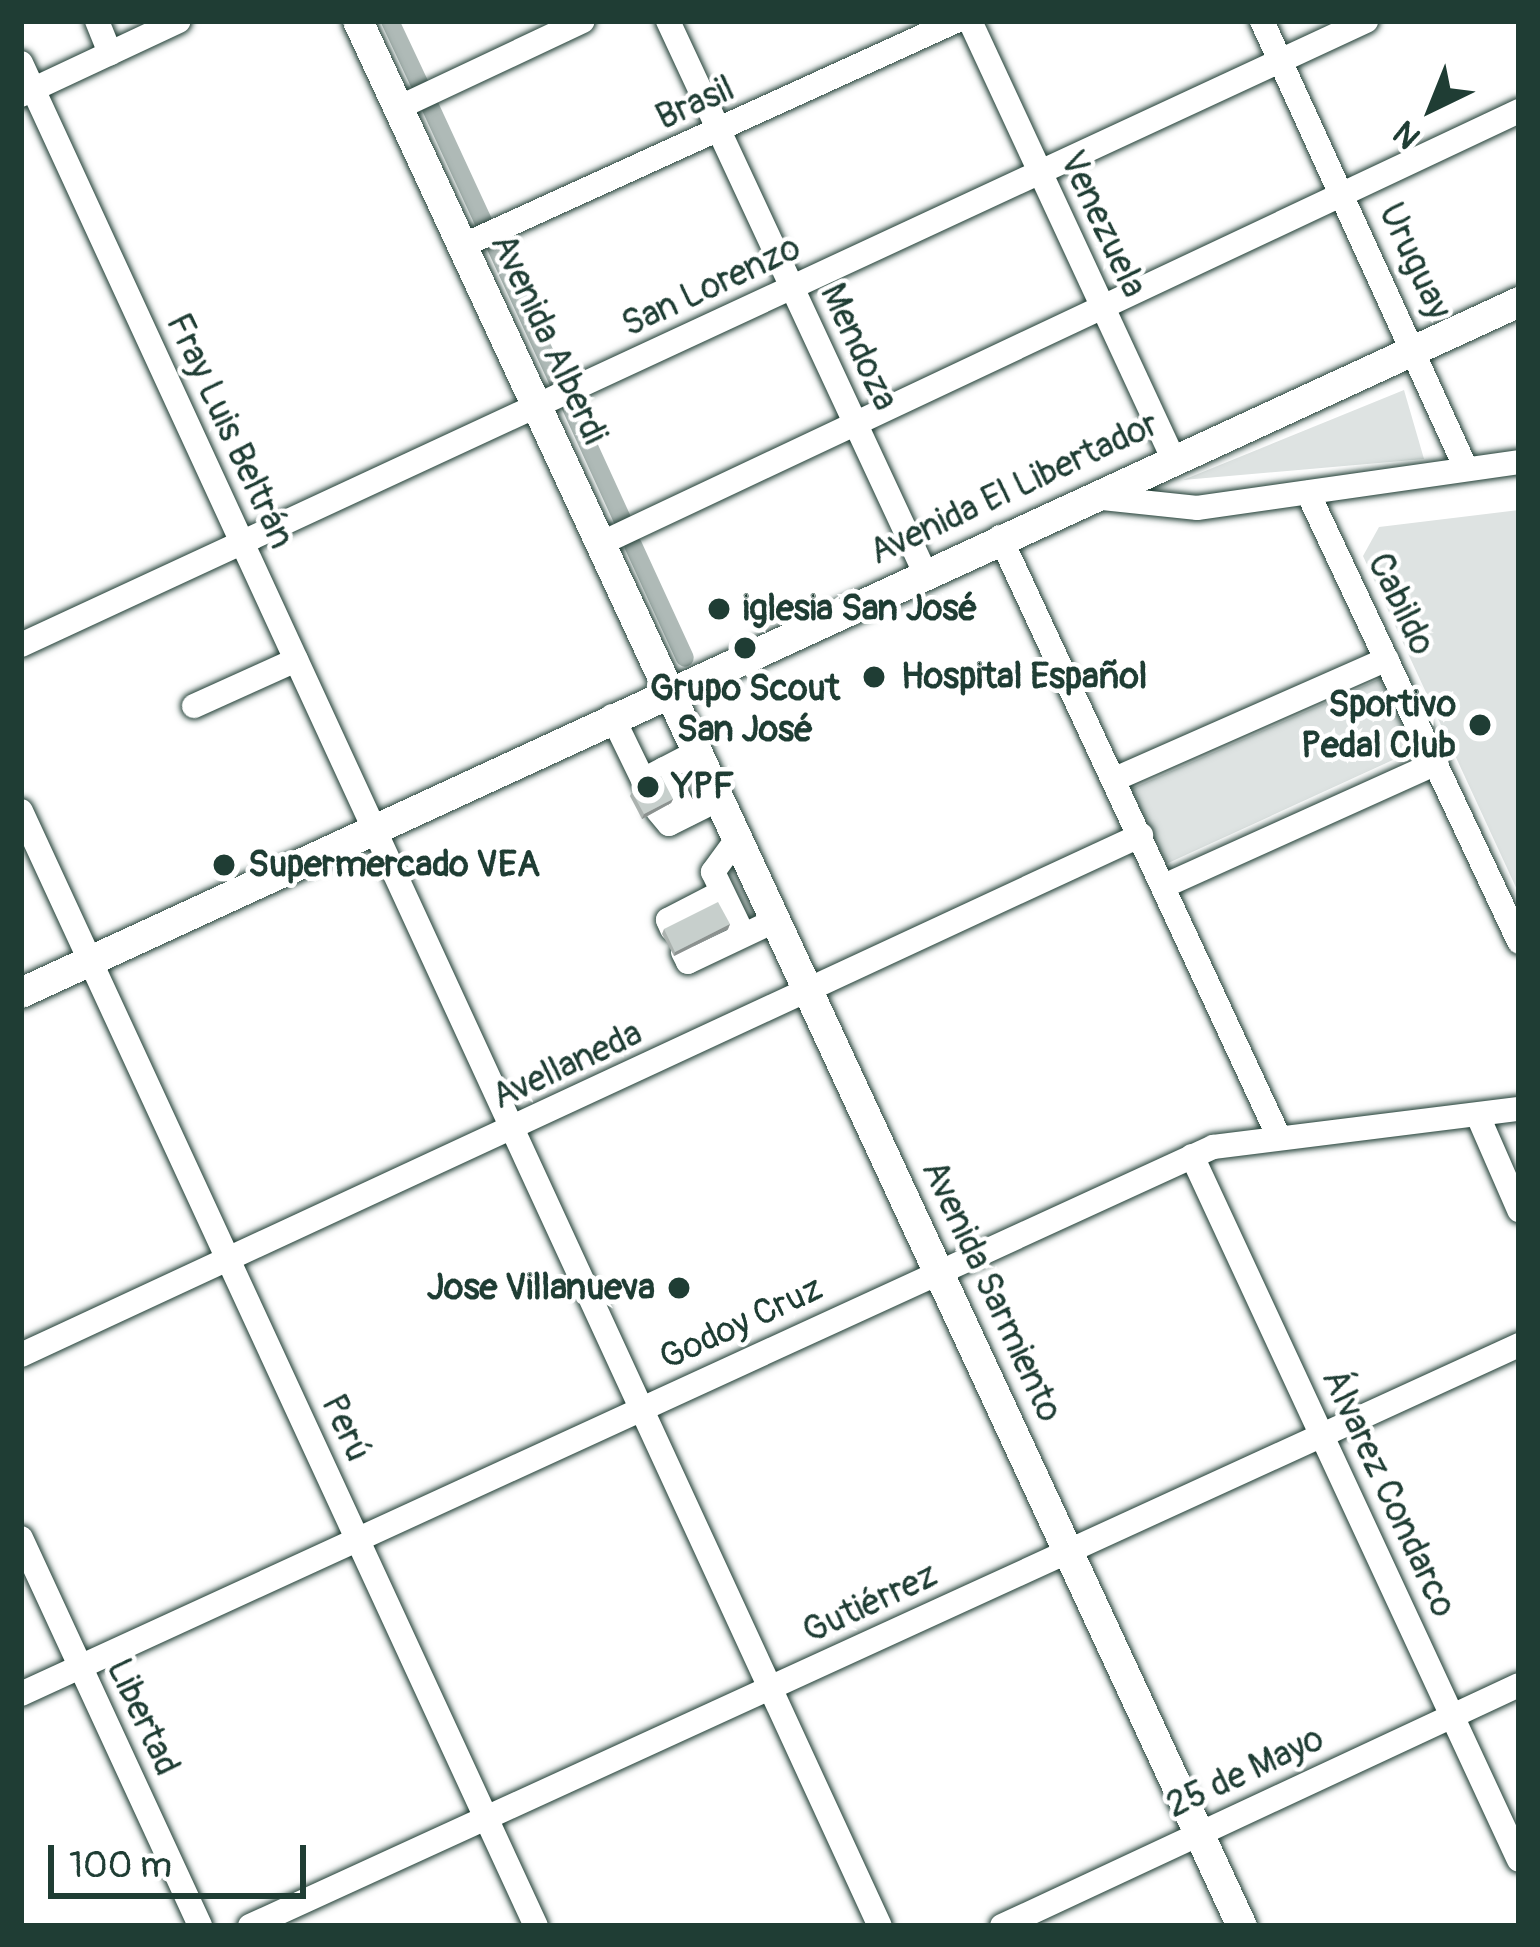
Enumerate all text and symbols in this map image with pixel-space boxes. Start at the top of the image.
north arrow [1372,48,1492,168]
street label: Brasil [649,67,741,139]
text: N [1385,112,1429,157]
street label: Venezuela [1050,144,1156,304]
street label: Uruguay [1369,196,1461,326]
street label: San Lorenzo [615,226,807,346]
street label: Avenida Alberdi [481,227,617,451]
street label: Mendoza [811,277,907,417]
street label: Fray Luis Beltrán [157,307,303,555]
street label: Avenida El Libertador [863,402,1165,574]
street label: Cabildo [1358,546,1444,662]
place label: iglesia San José [743,587,978,631]
marker: iglesia San José [706,596,732,622]
marker: Grupo Scout San José [732,635,758,661]
place label: Hospital Español [901,655,1147,699]
marker: Hospital Español [858,661,890,693]
place label: Grupo Scout San José [650,666,840,751]
place label: Sportivo Pedal Club [1301,682,1456,767]
marker: Sportivo Pedal Club [1467,712,1493,738]
place label: YPF [672,765,734,809]
marker: YPF [635,774,661,800]
place label: Supermercado VEA [248,843,540,887]
marker: Supermercado VEA [211,852,237,878]
street label: Avellaneda [485,1012,649,1118]
street label: Avenida Sarmiento [913,1154,1071,1428]
place label: Jose Villanueva [427,1266,655,1310]
street label: Godoy Cruz [653,1267,829,1379]
marker: Jose Villanueva [666,1275,692,1301]
street label: Álvarez Condarco [1313,1362,1465,1624]
street label: Perú [312,1388,380,1468]
street label: Gutiérrez [796,1553,944,1653]
street label: Libertad [97,1652,189,1782]
street label: 25 de Mayo [1160,1717,1330,1827]
scale bar [54,1821,312,1895]
text: 100 m [69,1843,172,1888]

